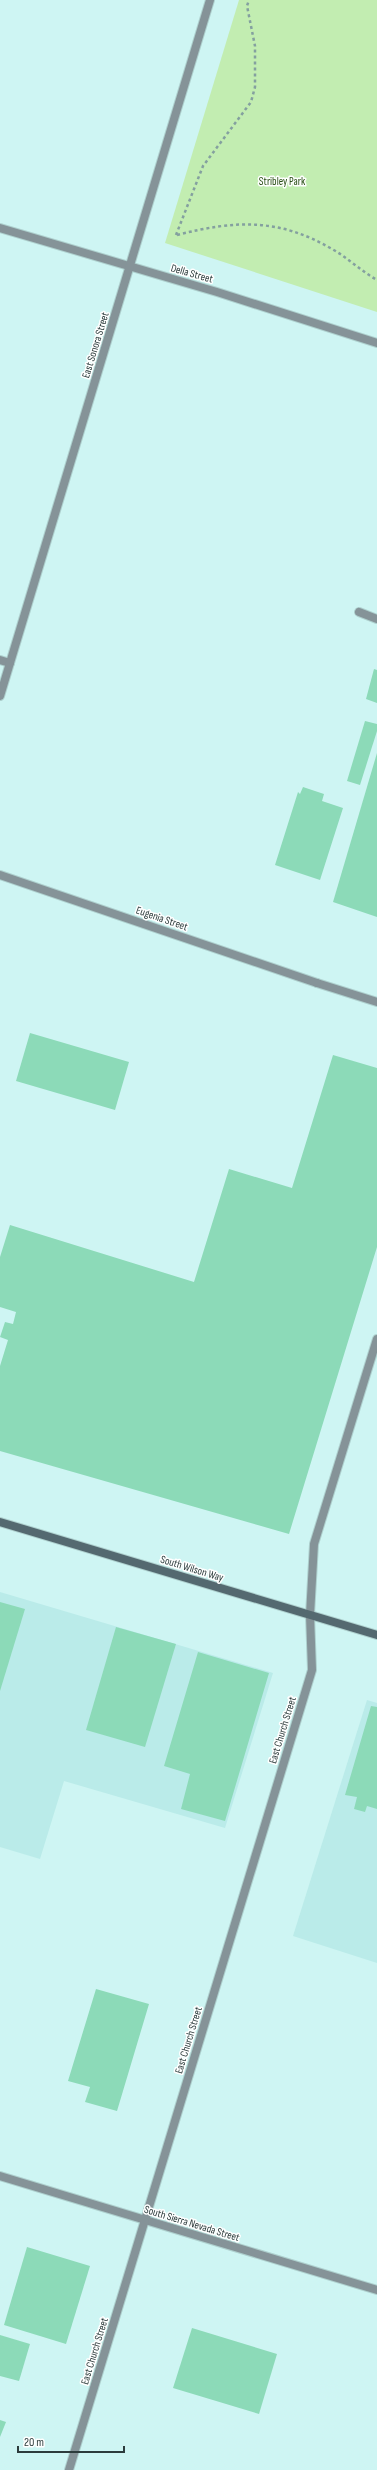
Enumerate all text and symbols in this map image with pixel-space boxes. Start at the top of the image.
park label: Stribley Park [259,175,306,188]
street label: Della Street [169,261,215,286]
street label: East Sonora Street [79,310,112,380]
street label: Eugenia Street [134,904,190,934]
street label: South Wilson Way [159,1553,226,1584]
street label: East Church Street [266,1694,299,1765]
street label: East Church Street [172,2004,205,2075]
street label: South Sierra Nevada Street [143,2203,242,2244]
street label: East Church Street [78,2315,111,2386]
scale bar [18,2428,124,2454]
text: 20 m [24,2435,44,2450]

